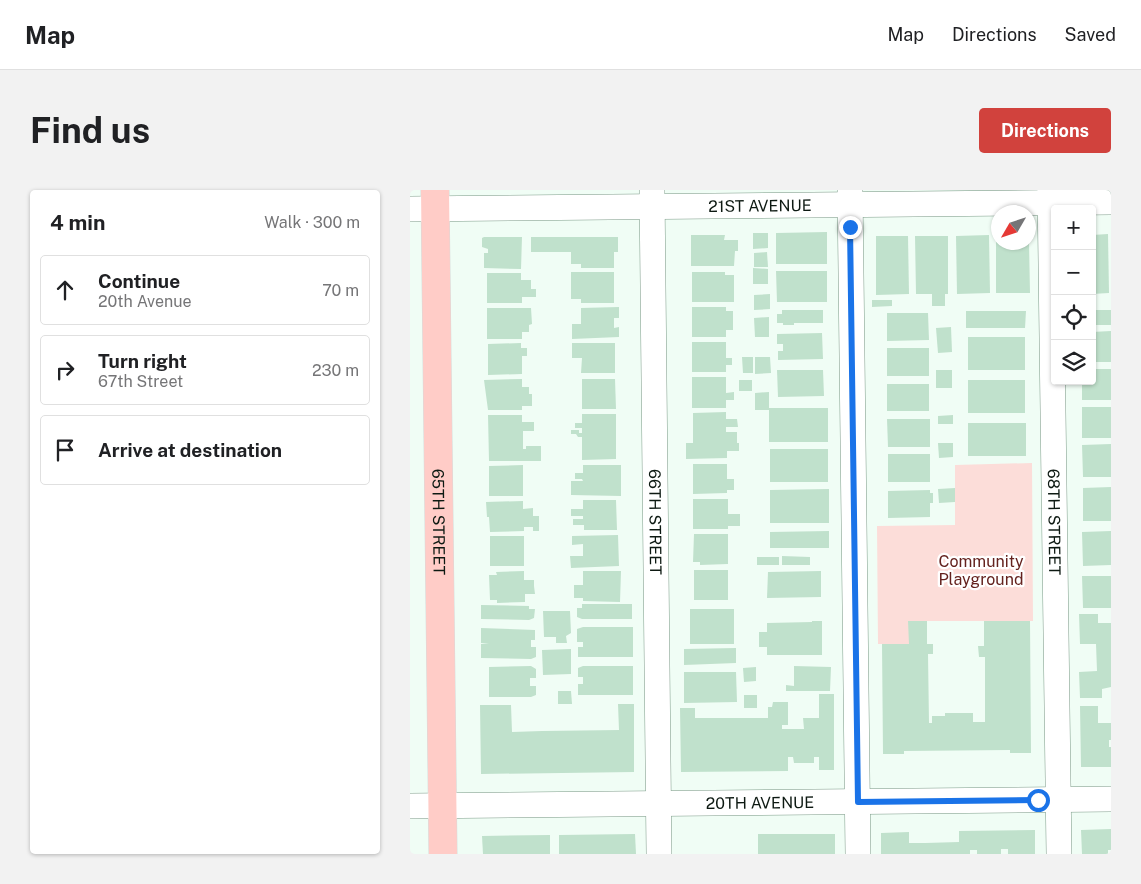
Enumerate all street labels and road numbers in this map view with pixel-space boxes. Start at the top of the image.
street label: 21ST AVENUE [708,195,812,216]
street label: 65TH STREET [429,469,449,576]
street label: 66TH STREET [645,469,666,576]
street label: 68TH STREET [1044,469,1065,576]
street label: 20TH AVENUE [706,792,814,813]

